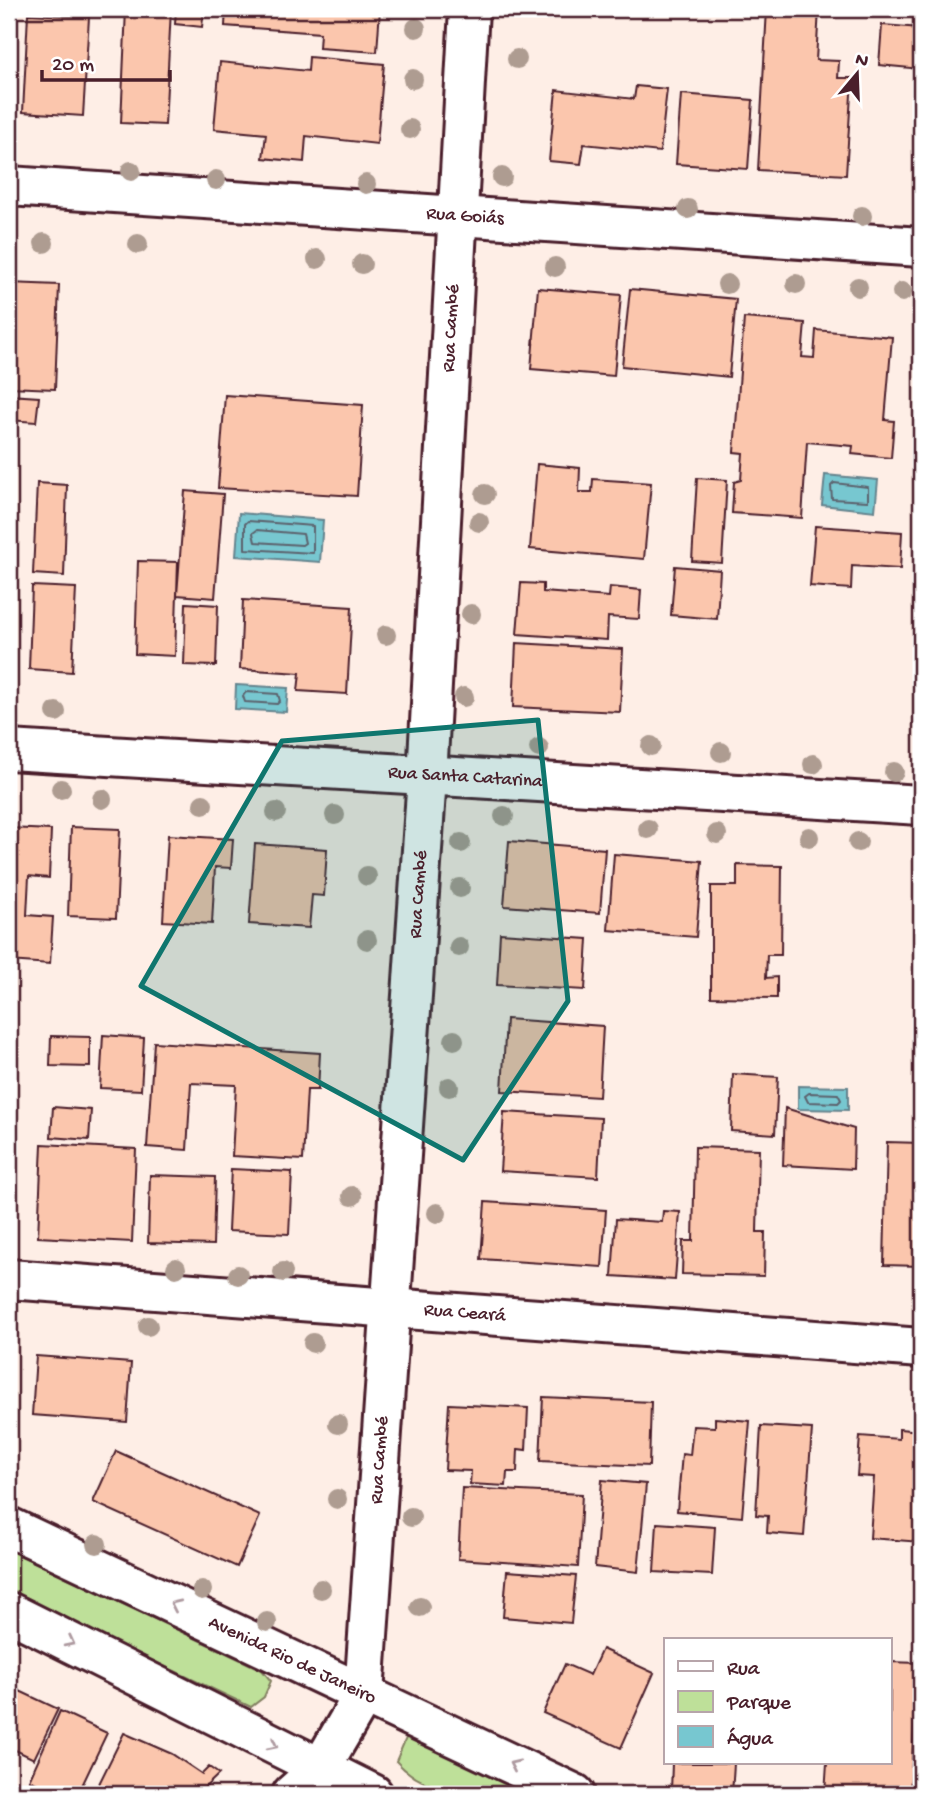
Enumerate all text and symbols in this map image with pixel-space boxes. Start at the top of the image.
scale bar [42,38,170,82]
north arrow [822,38,892,108]
text: N [852,48,871,74]
text: 20 m [52,54,94,79]
street label: Rua Goiás [426,202,505,231]
street label: Rua Cambé [438,283,465,373]
street label: Rua Santa Catarina [387,761,545,794]
street label: Rua Cambé [404,849,433,939]
street label: Rua Ceará [423,1299,508,1328]
street label: Rua Cambé [366,1415,395,1505]
one-way arrow [170,1599,182,1613]
street label: Avenida Rio de Janeiro [204,1611,380,1710]
one-way arrow [63,1634,75,1648]
legend [664,1638,892,1764]
text: Rua [727,1658,761,1683]
text: Parque [726,1692,792,1717]
text: Água [727,1727,774,1753]
one-way arrow [266,1737,278,1751]
one-way arrow [509,1759,521,1773]

